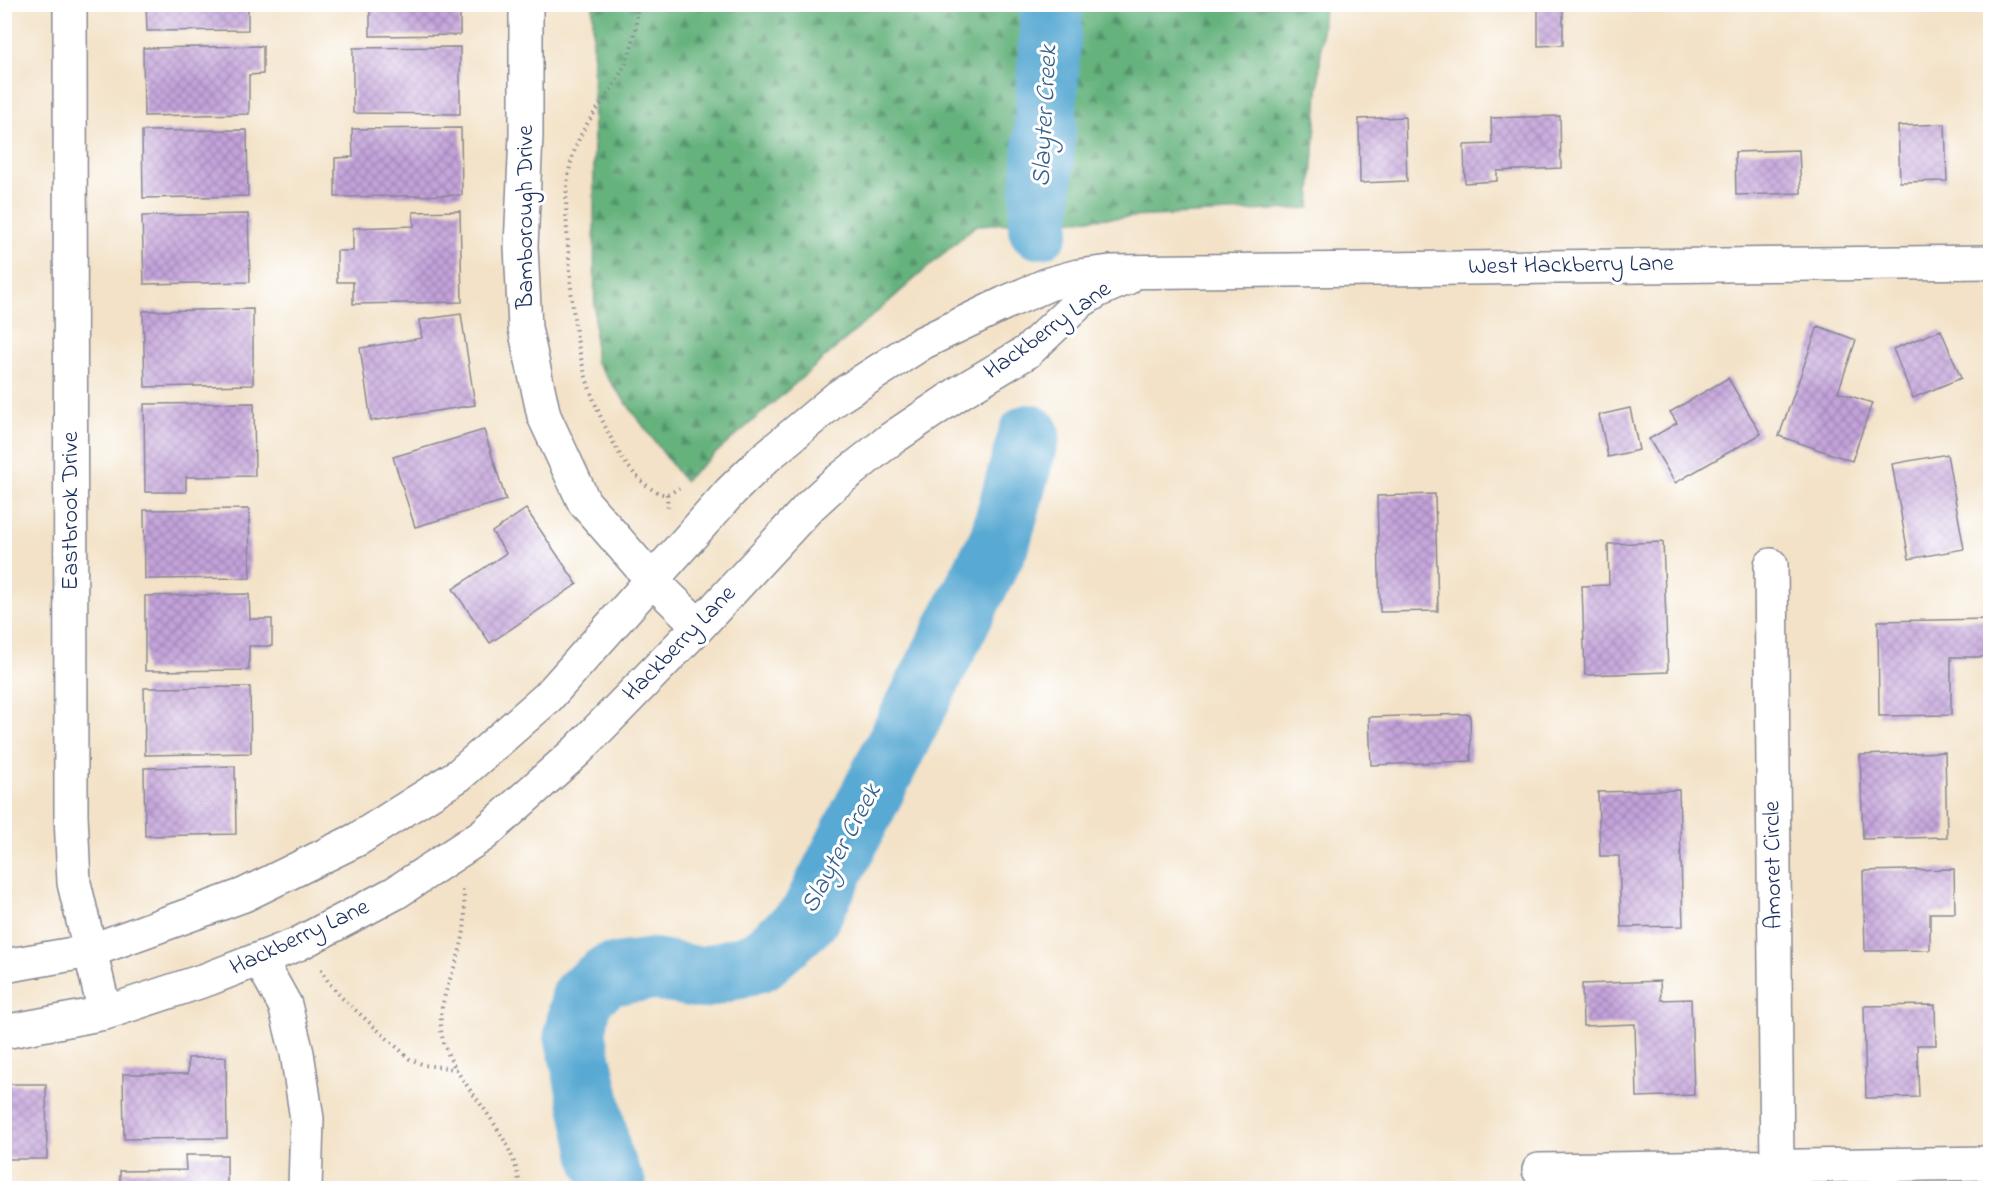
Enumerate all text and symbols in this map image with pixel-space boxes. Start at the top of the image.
water label: Slayter Creek [1023,43,1069,188]
street label: Bamborough Drive [509,125,544,310]
street label: West Hackberry Lane [1468,247,1674,286]
street label: Hackberry Lane [977,273,1120,390]
street label: Eastbrook Drive [54,431,89,590]
street label: Hackberry Lane [615,578,746,711]
water label: Slayter Creek [792,776,893,920]
street label: Amoret Circle [1755,800,1793,930]
street label: Hackberry Lane [225,890,376,986]

